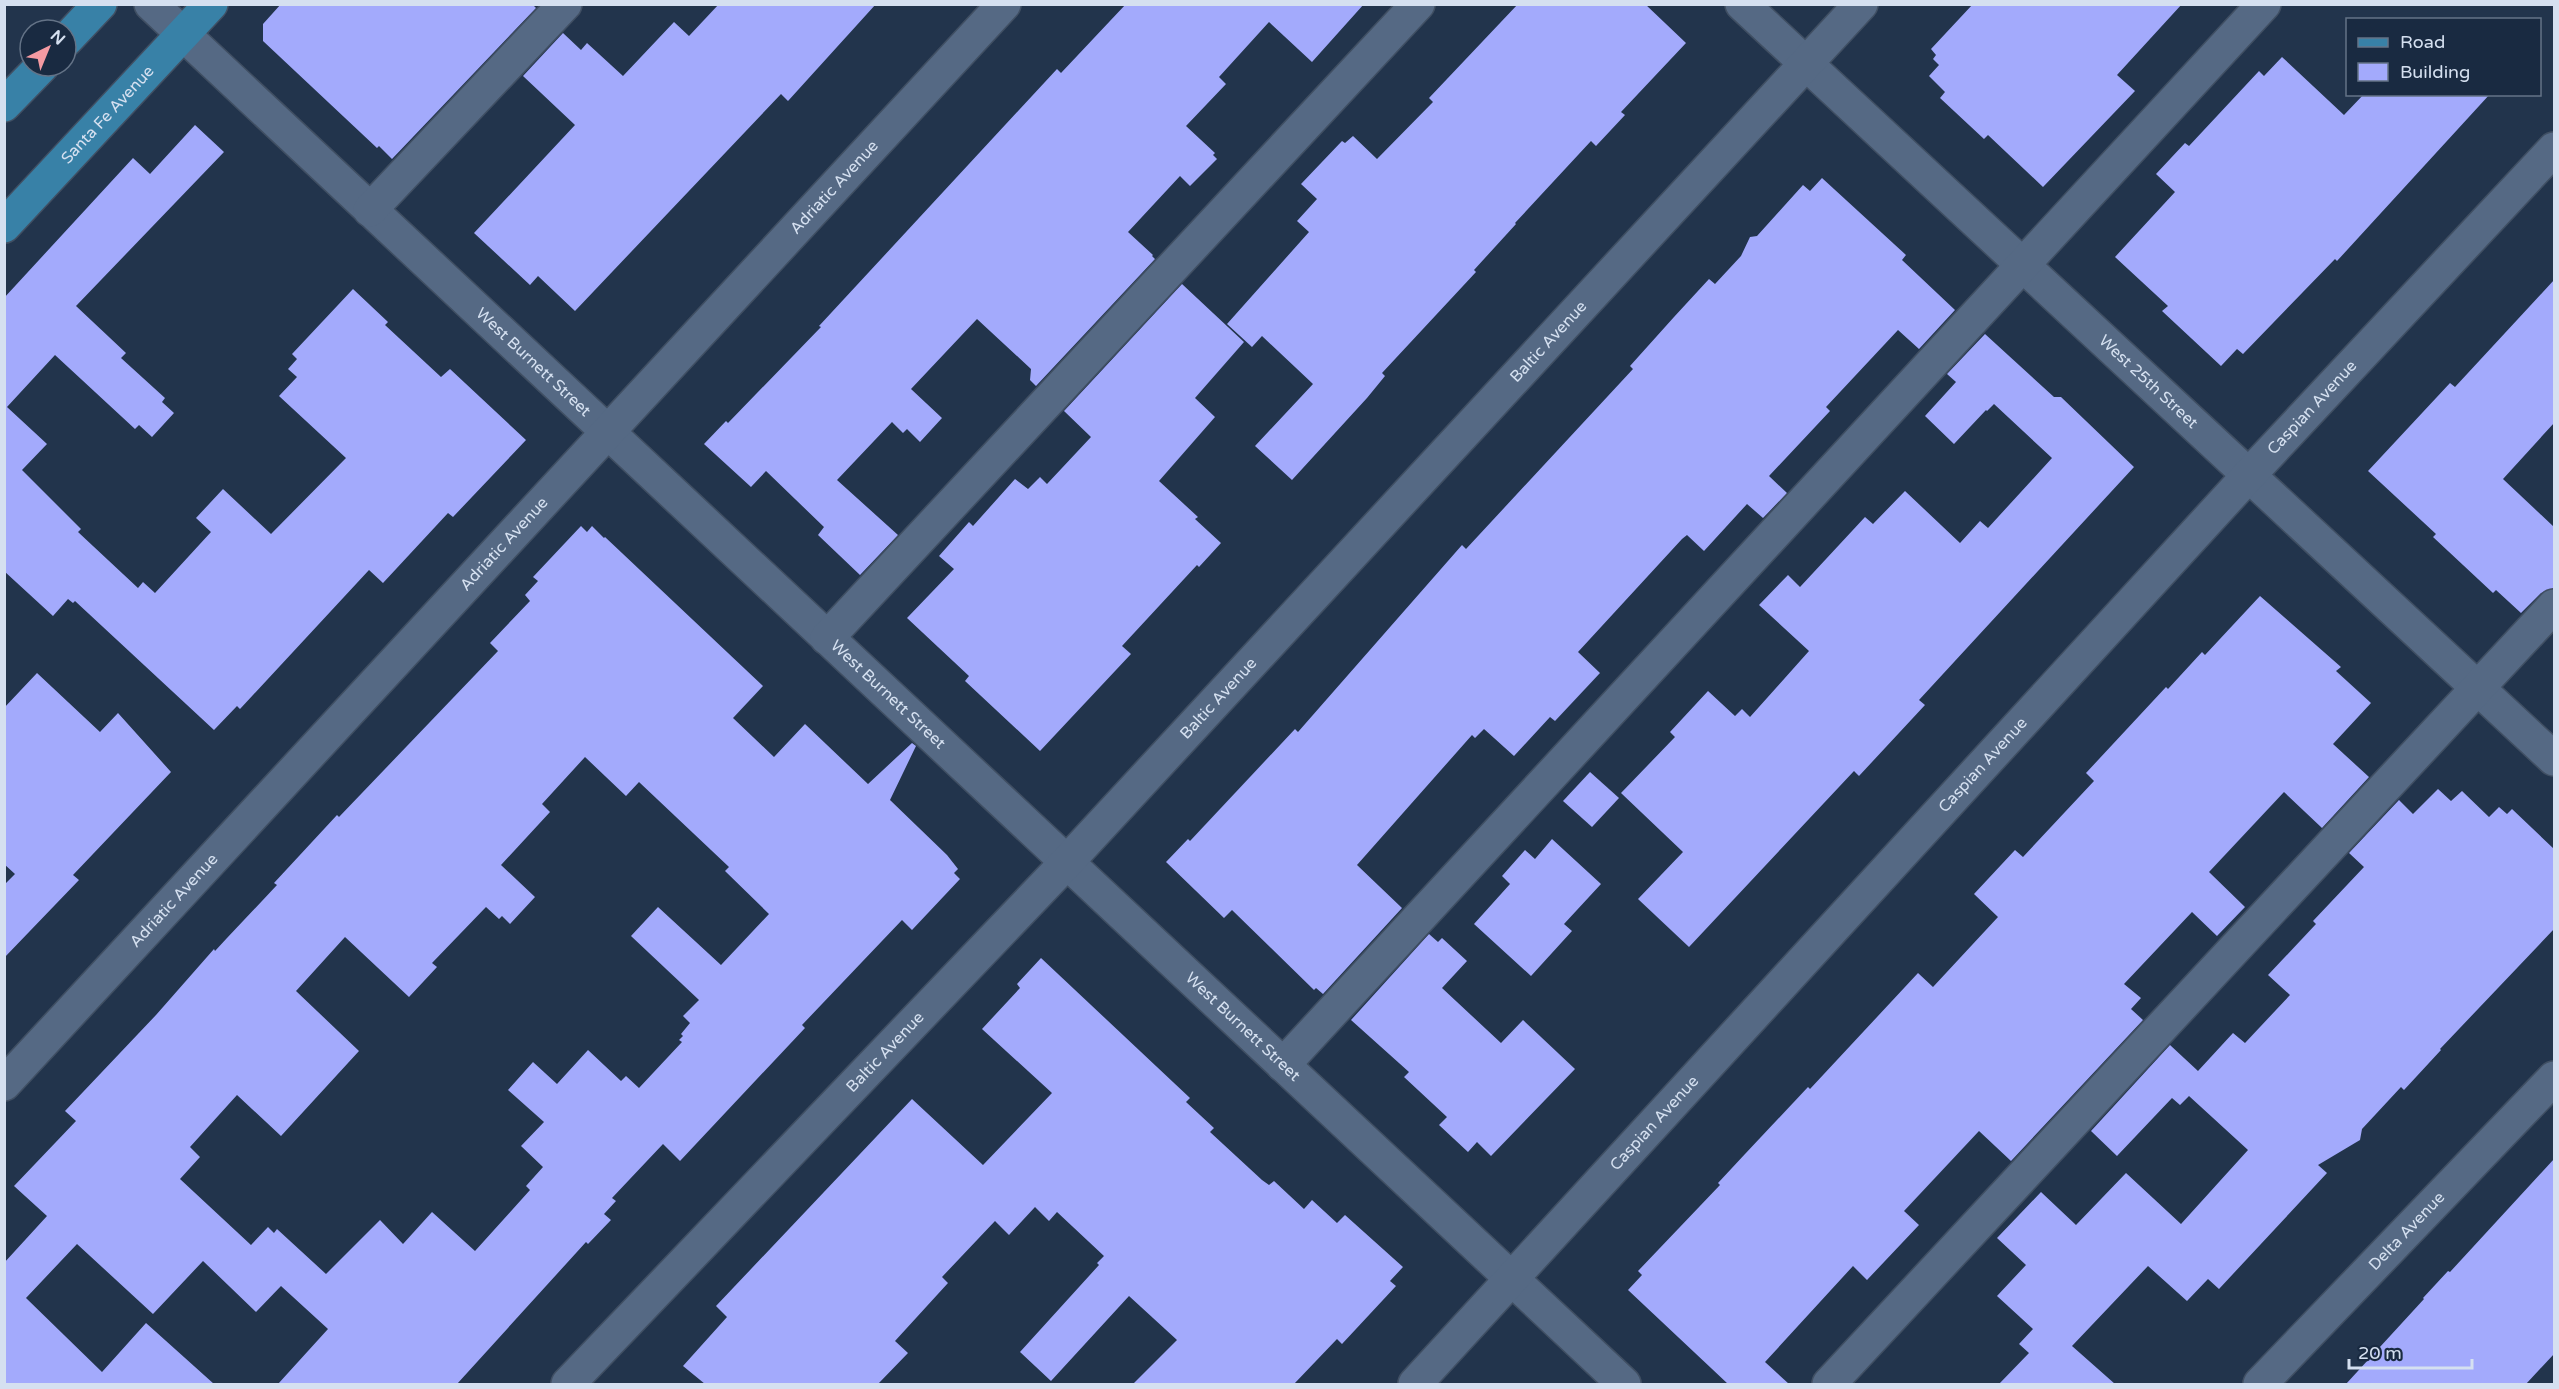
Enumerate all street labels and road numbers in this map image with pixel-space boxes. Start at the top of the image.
street label: Santa Fe Avenue [57,61,158,168]
street label: Adriatic Avenue [786,136,883,239]
street label: Baltic Avenue [1506,297,1591,387]
street label: West Burnett Street [472,304,595,421]
street label: West 25th Street [2095,331,2202,433]
street label: Caspian Avenue [2263,356,2361,459]
street label: Adriatic Avenue [456,493,552,595]
street label: West Burnett Street [826,636,950,753]
street label: Baltic Avenue [1176,653,1261,743]
street label: Caspian Avenue [1934,713,2032,817]
street label: Adriatic Avenue [125,849,222,952]
street label: West Burnett Street [1181,968,1304,1085]
street label: Baltic Avenue [842,1008,928,1097]
street label: Caspian Avenue [1606,1071,1703,1175]
street label: Delta Avenue [2365,1188,2449,1275]

